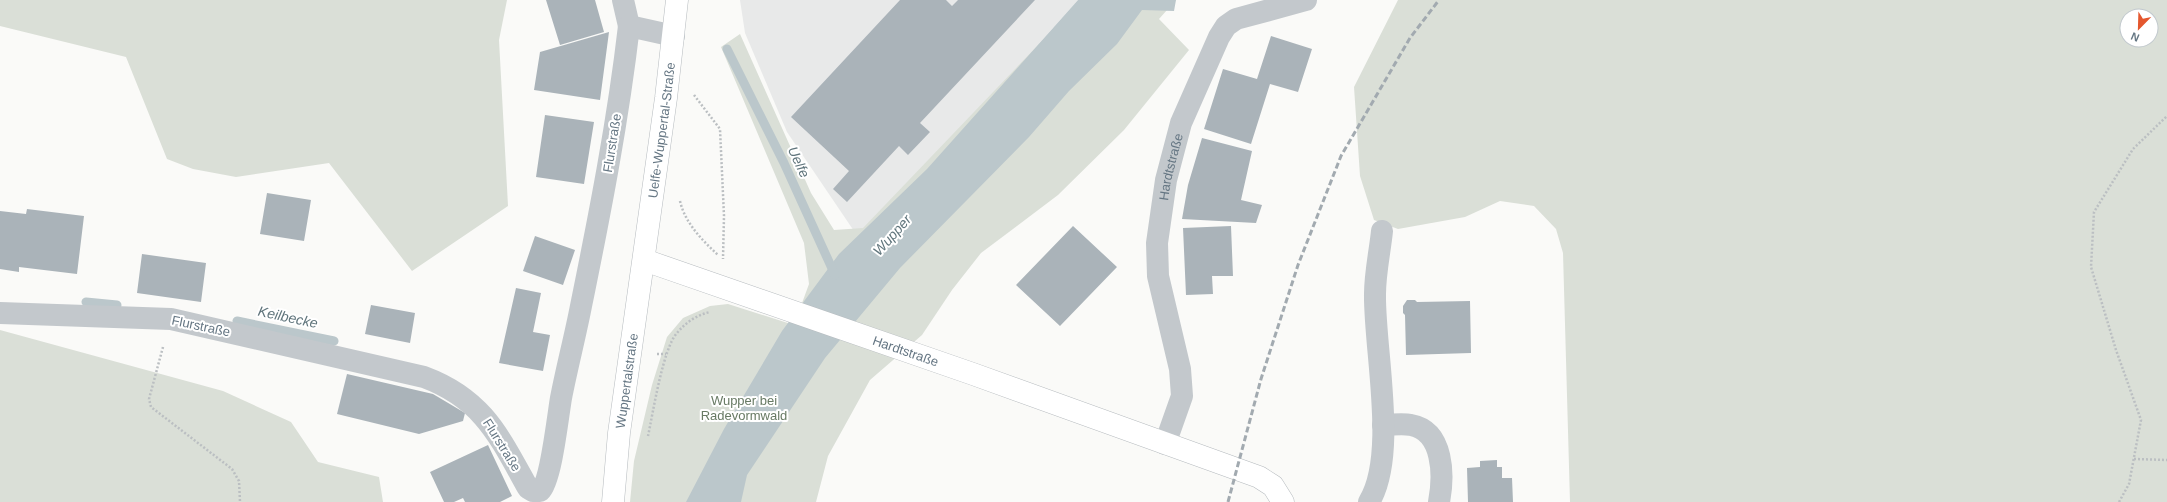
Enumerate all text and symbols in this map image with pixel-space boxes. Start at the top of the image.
north arrow [2119,8,2159,48]
text: N [2129,30,2141,44]
street label: Uelfe-Wuppertal-Straße [645,61,677,199]
street label: Flurstraße [600,113,624,173]
street label: Hardtstraße [1156,132,1186,201]
water label: Uelfe [785,144,813,180]
water label: Wupper [870,210,915,259]
water label: Keilbecke [257,303,320,331]
street label: Flurstraße [170,313,232,339]
street label: Wuppertalstraße [612,332,640,429]
street label: Hardtstraße [871,332,941,369]
park label: Wupper bei Radevormwald [701,393,787,423]
street label: Flurstraße [480,416,524,474]

